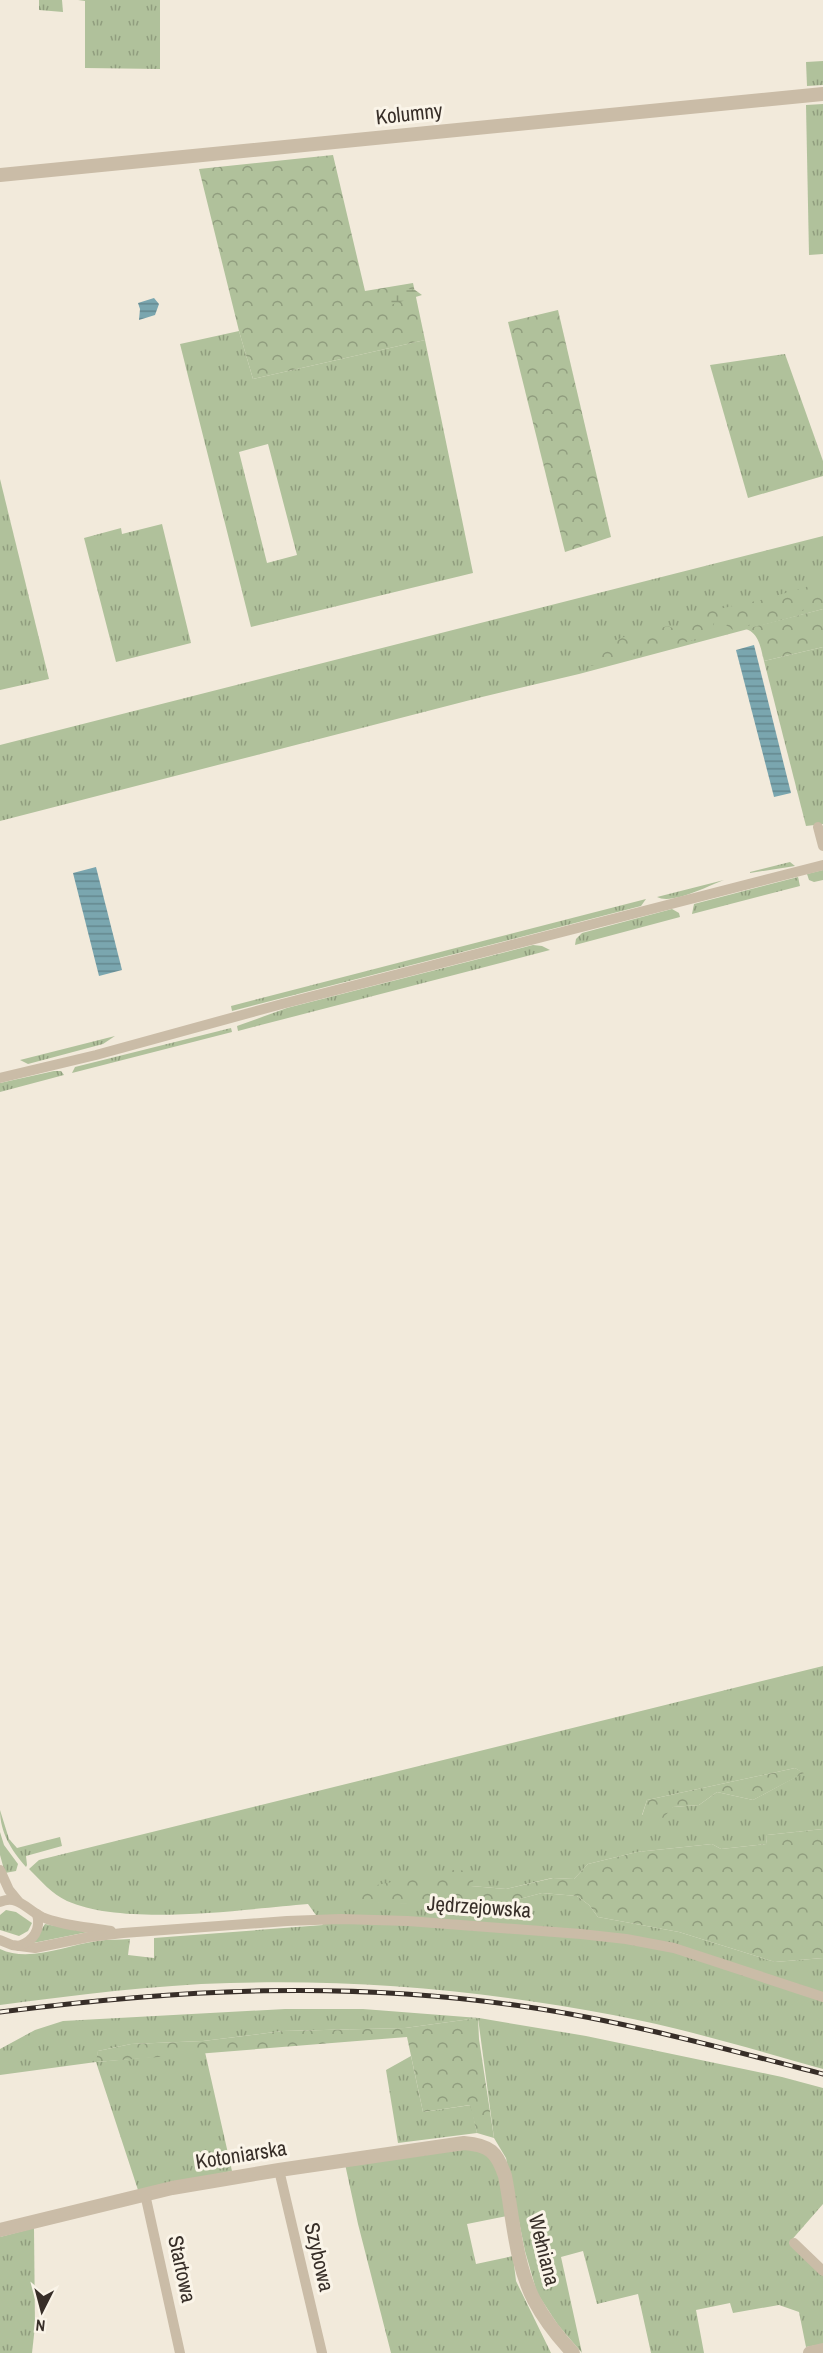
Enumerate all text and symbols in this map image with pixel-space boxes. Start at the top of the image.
street label: Kolumny [374,96,444,131]
street label: Jędrzejowska [426,1888,532,1925]
street label: Kotoniarska [193,2133,289,2176]
street label: Wełniana [522,2211,567,2289]
street label: Szybowa [297,2220,342,2295]
street label: Startowa [161,2233,204,2306]
north arrow [12,2281,72,2341]
text: N [35,2314,46,2337]

